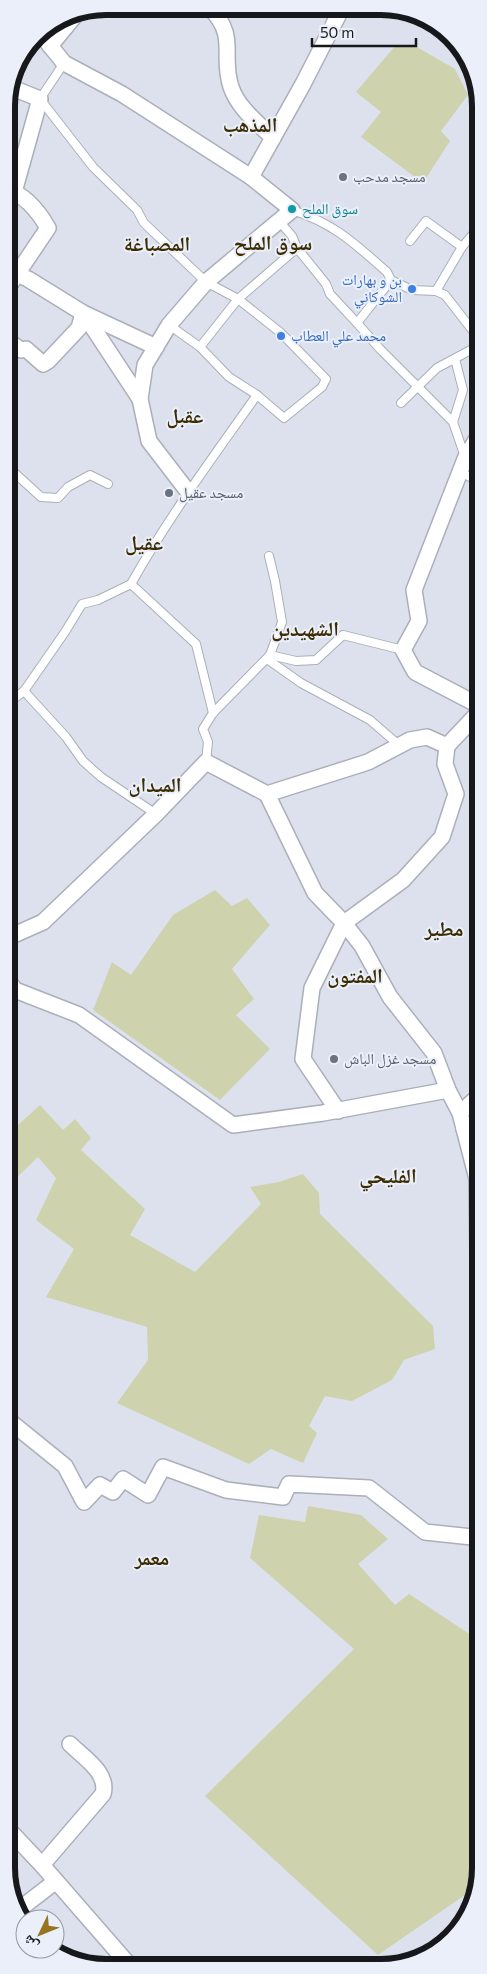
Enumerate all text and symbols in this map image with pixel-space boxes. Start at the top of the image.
scale bar [312,15,416,47]
text: 50 m [320,23,354,41]
district label: المذهب [223,112,277,137]
place label: مسجد مدحب [353,167,426,185]
marker: مسجد مدحب [337,171,349,183]
place label: سوق الملح [302,199,358,219]
marker: سوق الملح [286,203,298,215]
district label: سوق الملح [234,230,312,256]
district label: المصباغة [124,231,190,256]
place label: بن و بهارات الشوكاني [342,270,402,309]
marker: بن و بهارات الشوكاني [406,283,418,295]
place label: محمد علي العطاب [291,326,386,348]
marker: محمد علي العطاب [275,330,287,342]
district label: عقبل [167,403,203,429]
place label: مسجد عقيل [179,483,244,503]
marker: مسجد عقيل [163,487,175,499]
district label: عقيل [125,530,163,556]
district label: الشهيدين [271,616,339,642]
district label: الميدان [129,772,181,797]
district label: مطير [424,916,463,941]
district label: المفتون [327,963,383,988]
place label: مسجد غزل الباش [344,1049,436,1069]
marker: مسجد غزل الباش [328,1053,340,1065]
district label: الفليحي [359,1163,417,1192]
district label: معمر [134,1545,169,1570]
north arrow [15,1909,65,1959]
text: ش [19,1931,42,1954]

